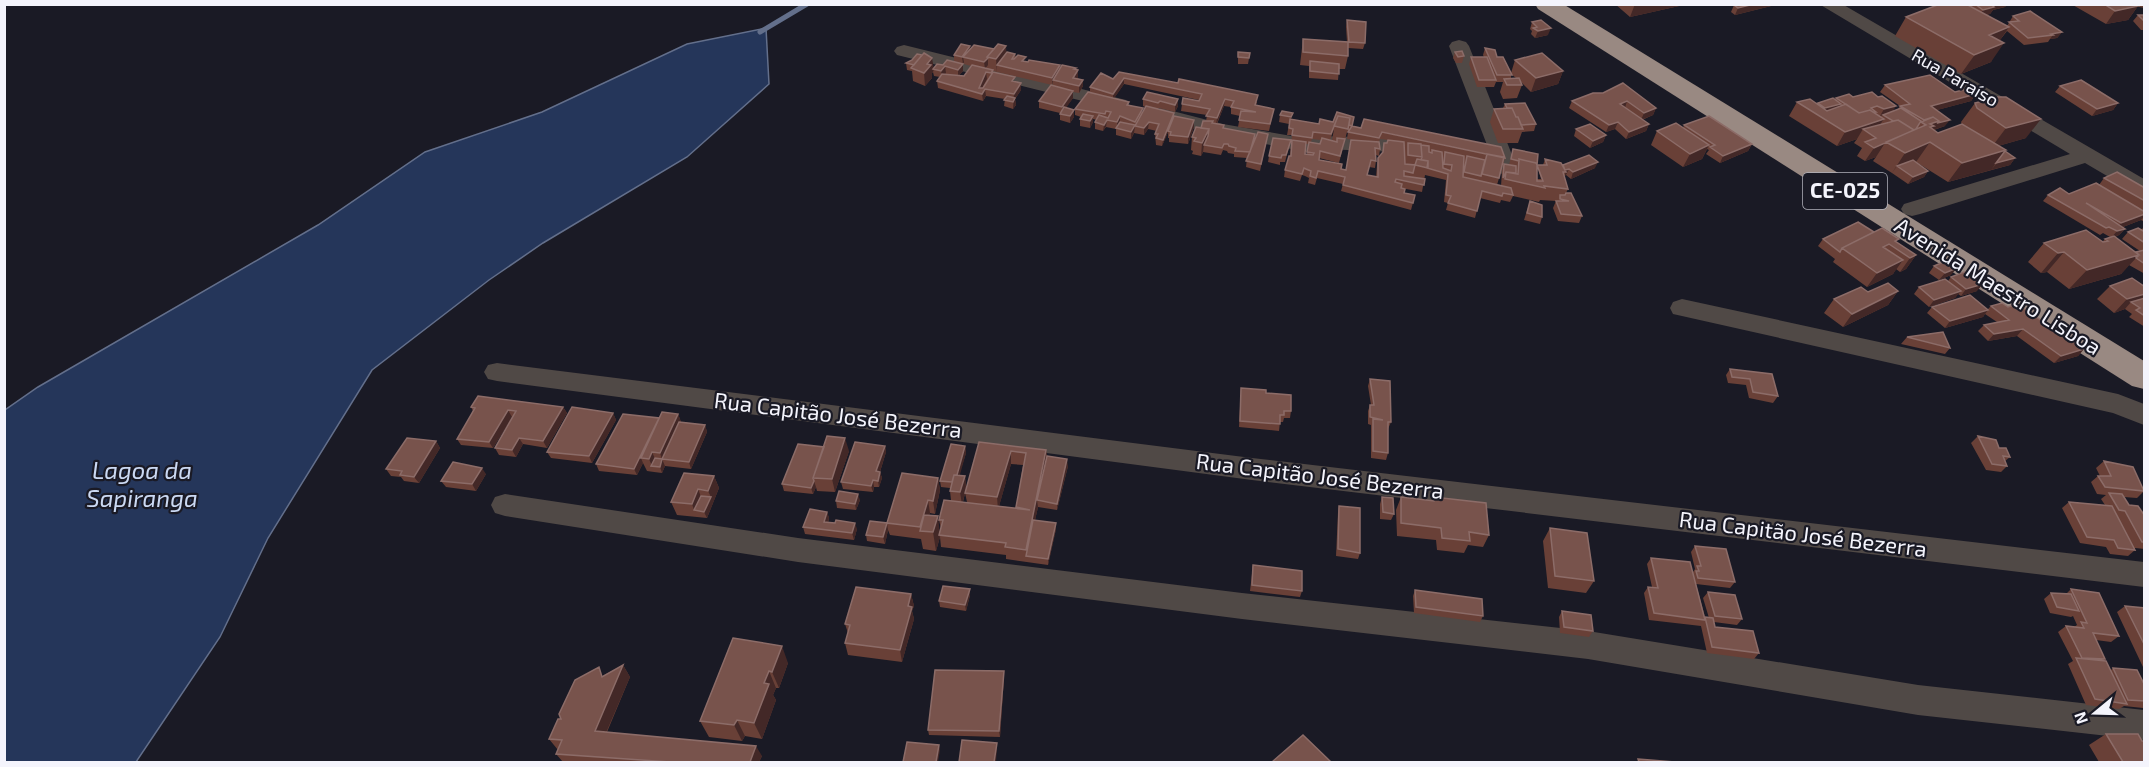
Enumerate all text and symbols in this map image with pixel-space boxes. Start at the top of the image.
street label: Rua Paraíso [1908,43,2003,111]
road number: CE-025 [1803,173,1887,209]
street label: Avenida Maestro Lisboa [1891,211,2106,359]
street label: Rua Capitão José Bezerra [713,386,963,442]
street label: Rua Capitão José Bezerra [1195,447,1445,503]
water label: Lagoa da Sapiranga [86,455,198,512]
street label: Rua Capitão José Bezerra [1678,505,1928,561]
north arrow [2065,683,2125,743]
text: N [2069,709,2091,727]

